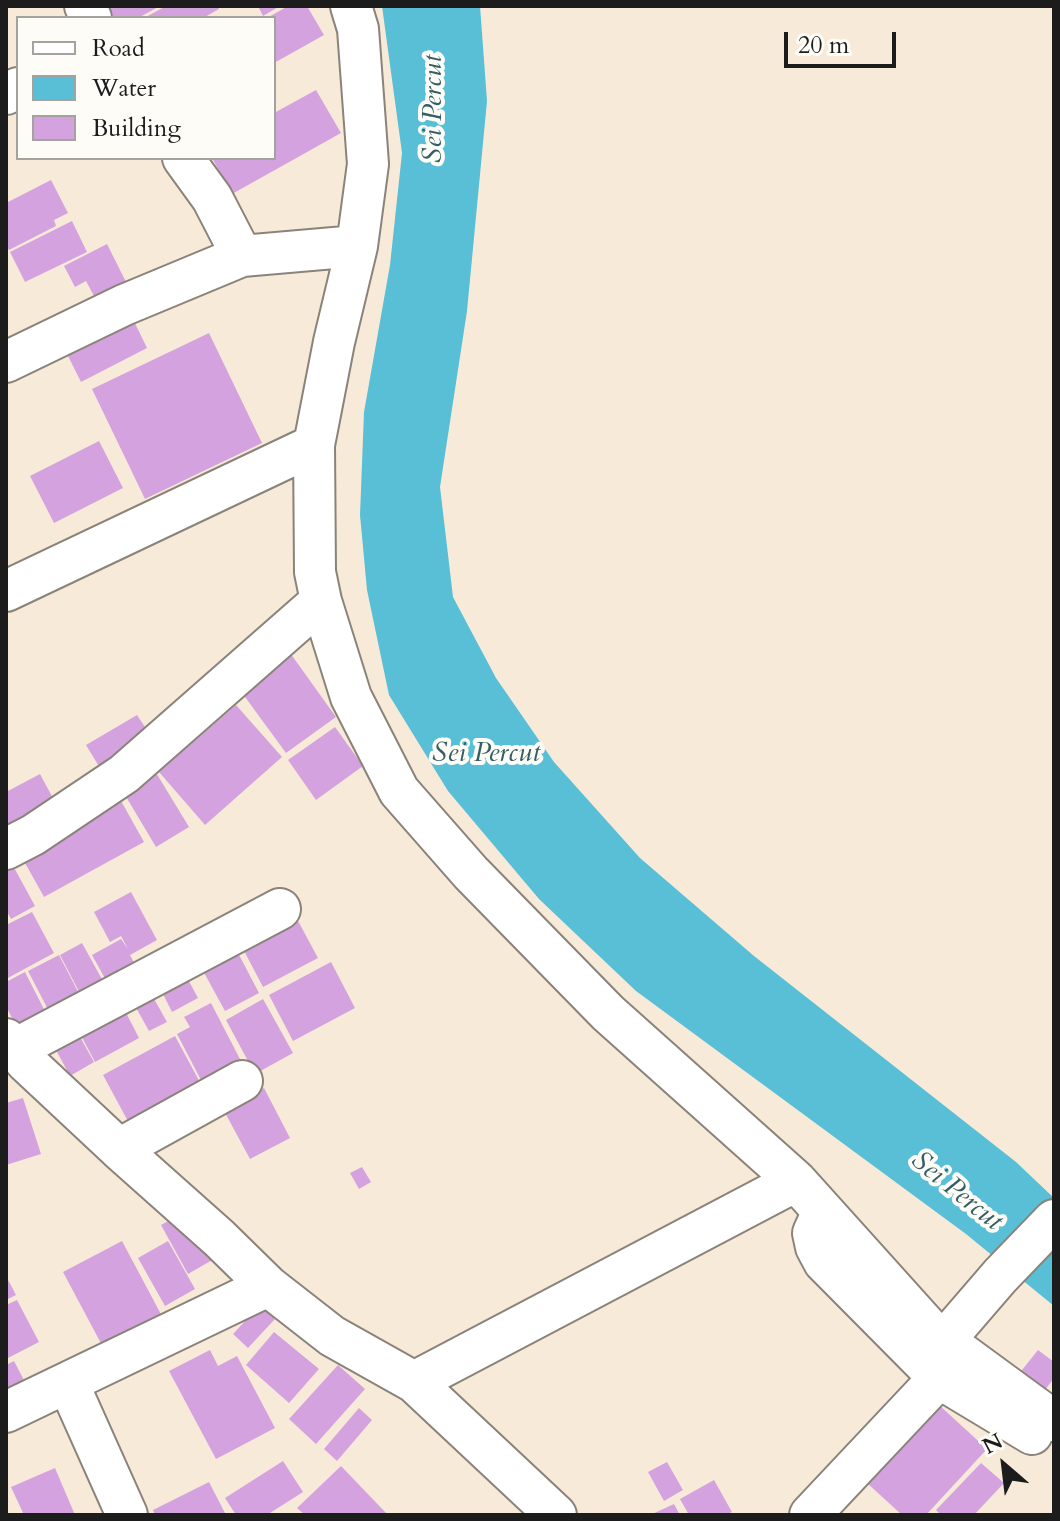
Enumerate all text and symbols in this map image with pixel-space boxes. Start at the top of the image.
legend [16,16,276,160]
scale bar [788,16,900,66]
text: 20 m [798,29,849,62]
text: Road [92,32,145,65]
water label: Sei Percut [418,55,452,163]
text: Water [92,72,156,105]
text: Building [92,112,181,145]
water label: Sei Percut [432,738,540,772]
water label: Sei Percut [903,1145,1009,1239]
north arrow [964,1425,1044,1505]
text: N [977,1426,1008,1462]

